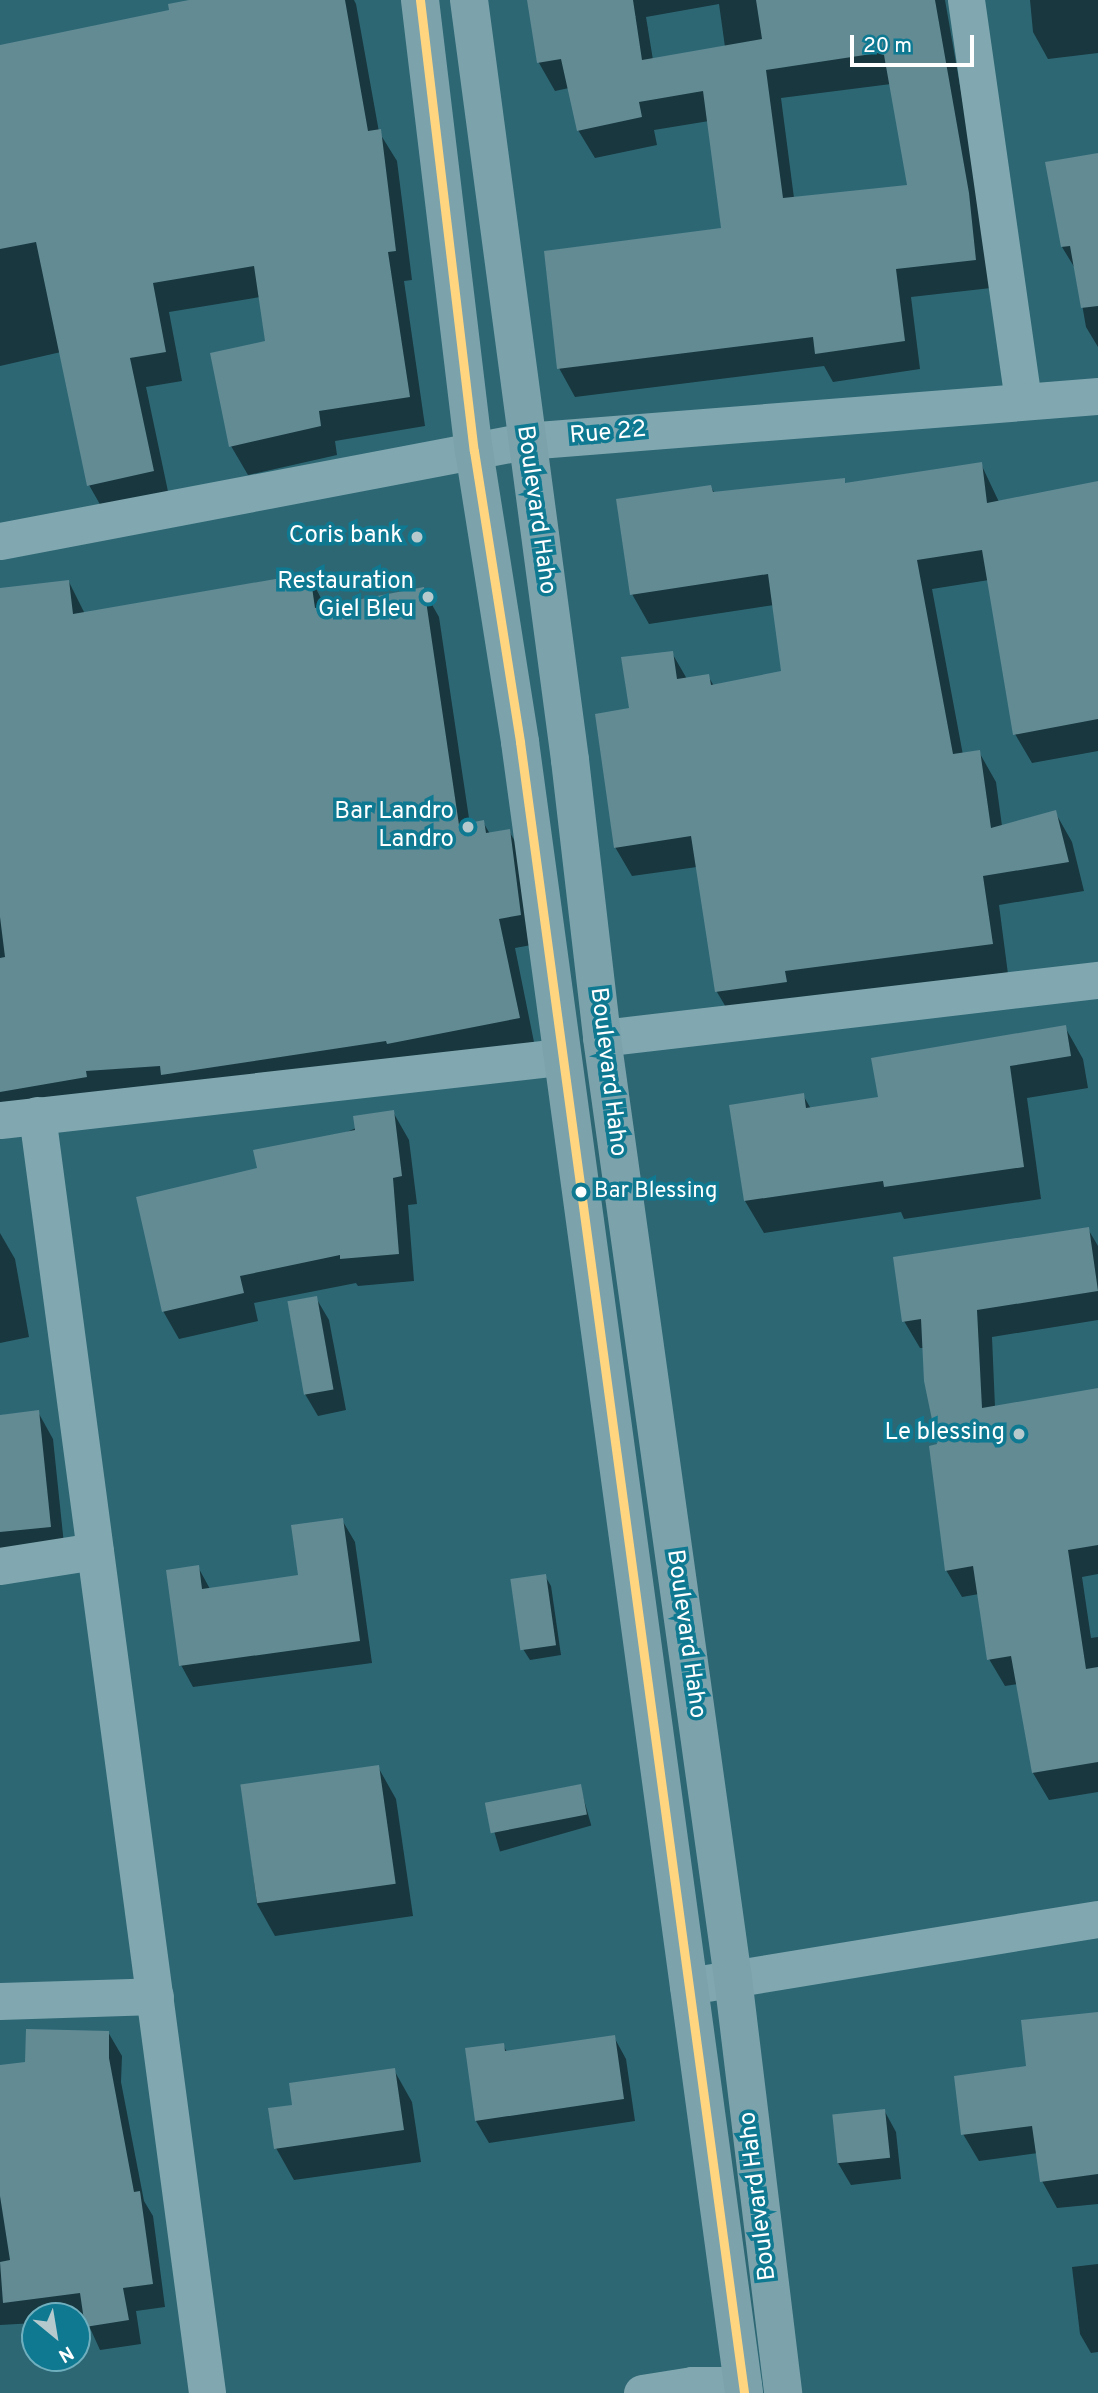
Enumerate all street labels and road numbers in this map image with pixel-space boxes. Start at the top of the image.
street label: Rue 22 [568,416,648,452]
street label: Boulevard Haho [509,424,561,596]
street label: Boulevard Haho [582,986,632,1158]
street label: Boulevard Haho [659,1548,711,1720]
street label: Boulevard Haho [734,2110,784,2282]

